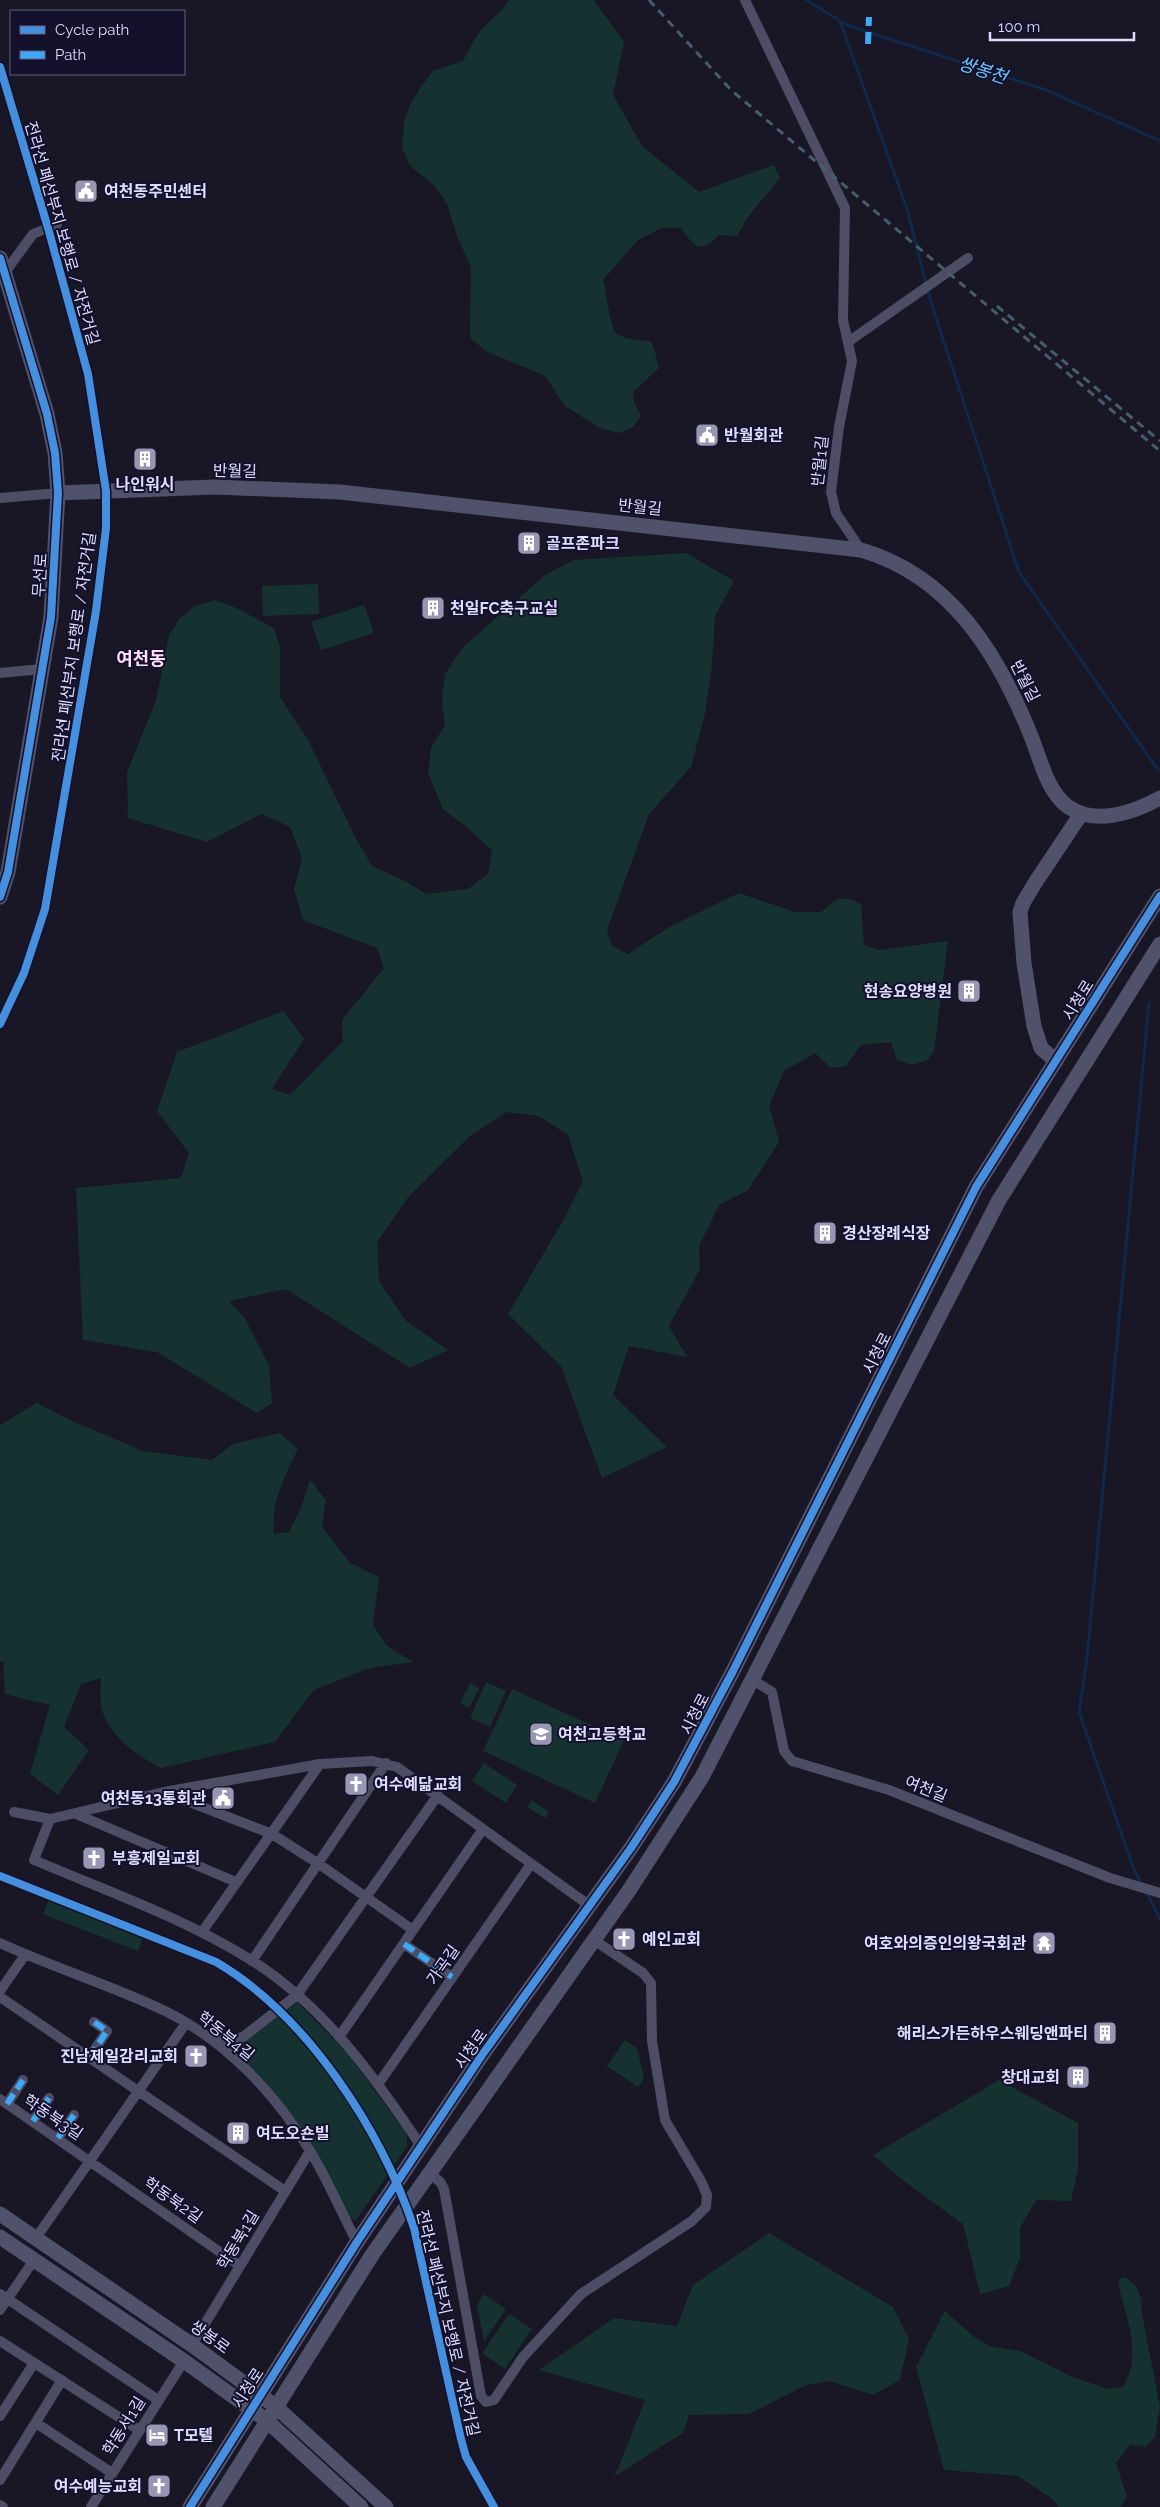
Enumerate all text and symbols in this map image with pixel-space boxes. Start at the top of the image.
legend [10,10,185,75]
scale bar [990,10,1134,42]
text: 100 m [998,18,1040,36]
text: Cycle path [55,21,129,39]
text: Path [55,46,86,64]
water label: 쌍봉천 [956,52,1012,88]
street label: 전라선 폐선부지 보행로 / 자전거길 [21,119,103,347]
public building icon: 여천동주민센터 [73,178,99,204]
place label: 여천동주민센터 [104,182,207,201]
public building icon: 반월회관 [694,422,720,448]
place label: 반월회관 [724,426,783,445]
street label: 반월1길 [808,435,832,487]
building icon: 나인워시 [132,446,158,472]
street label: 반월길 [213,461,257,481]
place label: 나인워시 [116,475,174,494]
street label: 반월길 [617,495,663,519]
building icon: 골프존파크 [516,530,542,556]
street label: 전라선 폐선부지 보행로 / 자전거길 [48,531,100,763]
place label: 골프존파크 [546,534,620,553]
street label: 무선로 [29,552,51,598]
building icon: 천일FC축구교실 [420,595,446,621]
place label: 천일FC축구교실 [450,599,558,618]
district label: 여천동 [116,648,166,669]
street label: 반월길 [1007,657,1043,705]
street label: 시청로 [1058,976,1098,1024]
building icon: 현송요양병원 [956,978,982,1004]
place label: 현송요양병원 [864,982,952,1001]
building icon: 경산장례식장 [812,1220,838,1246]
place label: 경산장례식장 [842,1224,931,1243]
street label: 시청로 [859,1329,896,1377]
street label: 시청로 [677,1690,714,1738]
school or university icon: 여천고등학교 [528,1721,554,1747]
place label: 여천고등학교 [558,1725,647,1744]
church icon: 여수예닮교회 [343,1771,369,1797]
street label: 여천길 [902,1772,950,1806]
place label: 여수예닮교회 [374,1775,462,1794]
public building icon: 여천동13통회관 [210,1785,236,1811]
place label: 여천동13통회관 [101,1789,206,1808]
church icon: 부흥제일교회 [81,1845,107,1871]
place label: 부흥제일교회 [112,1849,200,1868]
church icon: 예인교회 [611,1926,637,1952]
place label: 예인교회 [642,1930,701,1949]
temple icon: 여호와의증인의왕국회관 [1031,1930,1057,1956]
place label: 여호와의증인의왕국회관 [864,1934,1026,1953]
street label: 가곡길 [423,1941,463,1989]
street label: 학동북4길 [194,2007,258,2065]
building icon: 해리스가든하우스웨딩앤파티 [1092,2020,1118,2046]
place label: 해리스가든하우스웨딩앤파티 [897,2024,1088,2043]
street label: 시청로 [451,2025,492,2073]
church icon: 진남제일감리교회 [183,2043,209,2069]
place label: 진남제일감리교회 [60,2047,178,2066]
building icon: 창대교회 [1065,2064,1091,2090]
place label: 창대교회 [1001,2068,1060,2087]
street label: 학동북3길 [20,2090,86,2144]
building icon: 여도오숀빌 [225,2120,251,2146]
place label: 여도오숀빌 [256,2124,330,2143]
street label: 학동북2길 [140,2173,206,2227]
street label: 학동북1길 [213,2207,263,2273]
street label: 전라선 폐선부지 보행로 / 자전거길 [413,2208,483,2438]
street label: 쌍봉로 [187,2316,234,2358]
street label: 시청로 [228,2364,268,2412]
street label: 학동서1길 [99,2393,149,2459]
hotel icon: T모텔 [144,2422,170,2448]
place label: T모텔 [174,2426,213,2445]
church icon: 여수예능교회 [146,2473,172,2499]
place label: 여수예능교회 [54,2477,142,2496]

